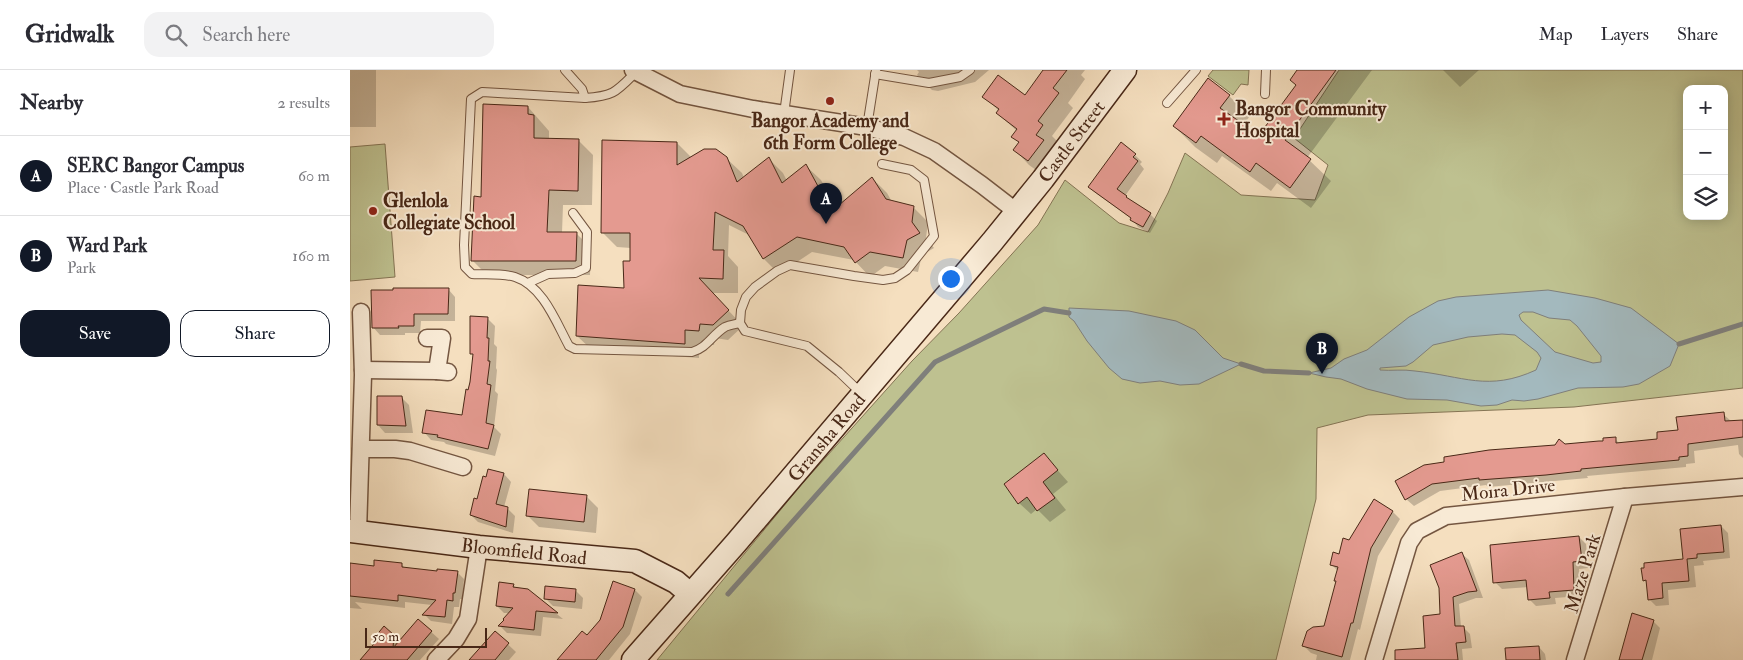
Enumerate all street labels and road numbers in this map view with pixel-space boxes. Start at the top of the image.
street label: Castle Street [1033,96,1111,188]
street label: Gransha Road [783,388,871,487]
street label: Moira Drive [1460,473,1556,507]
street label: Maze Park [1560,531,1606,616]
street label: Bloomfield Road [460,533,589,571]

